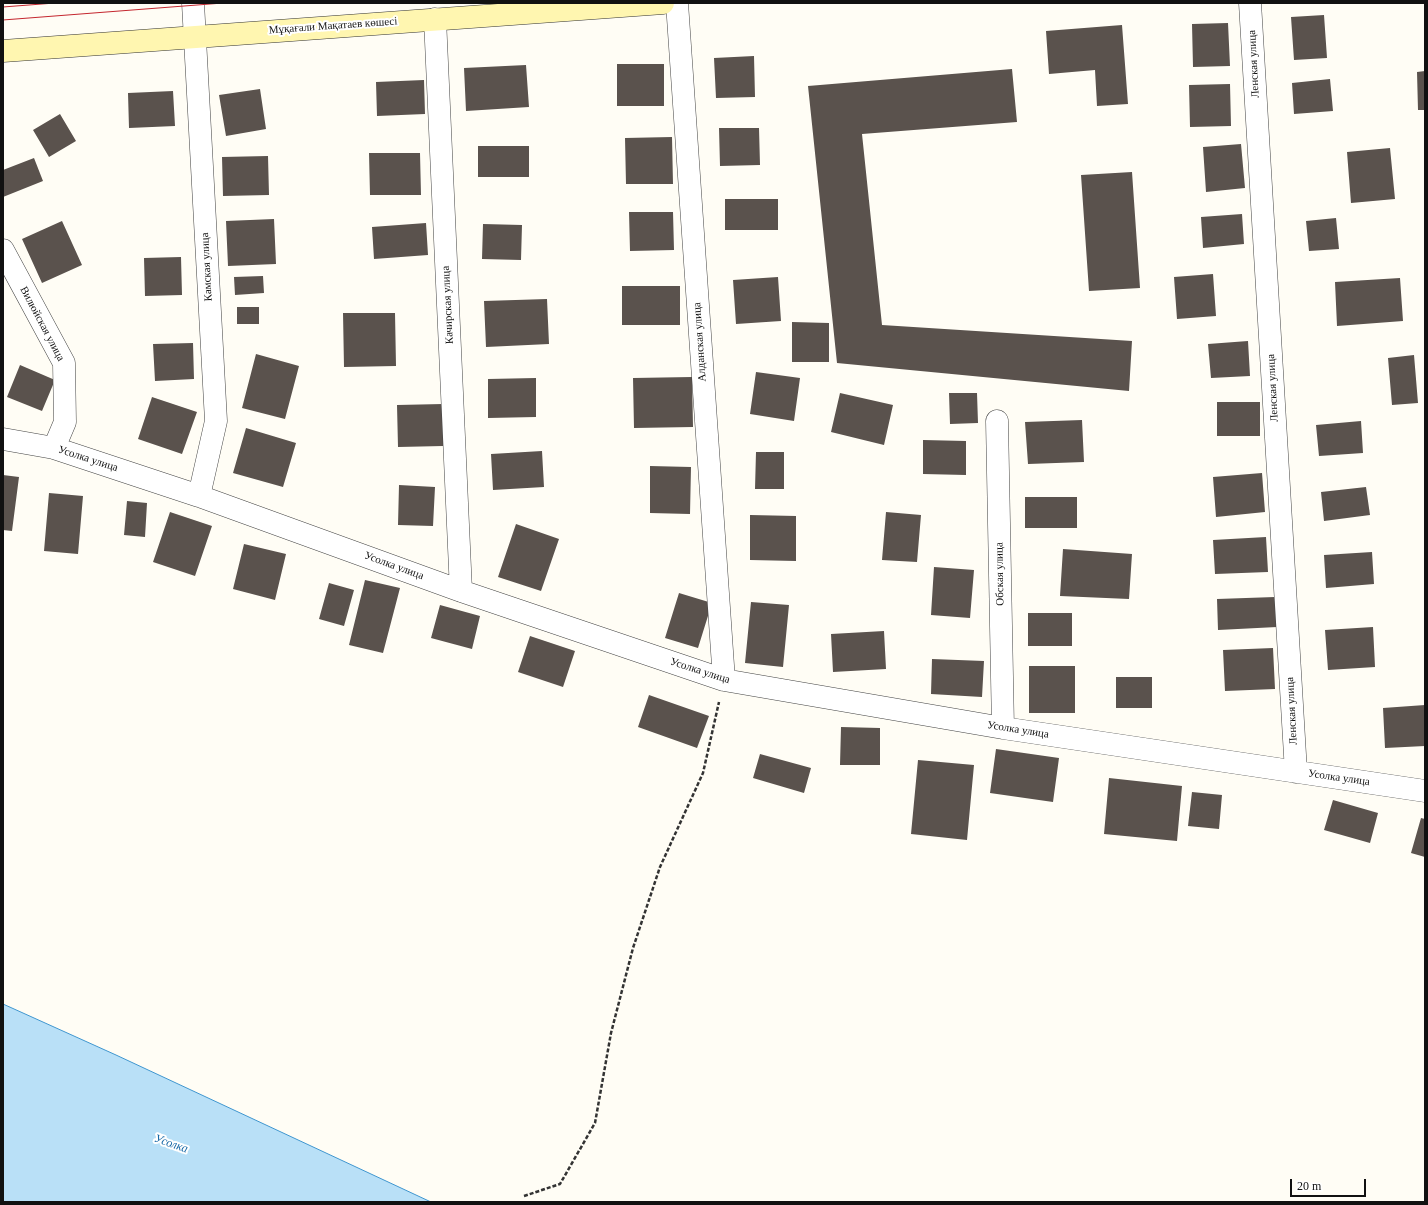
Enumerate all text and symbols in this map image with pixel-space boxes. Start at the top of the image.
street label: Мұқағали Мақатаев көшесі [268,15,398,37]
street label: Ленская улица [1246,30,1262,98]
street label: Камская улица [199,232,215,302]
street label: Качирская улица [439,265,457,345]
street label: Вилюйская улица [17,284,67,364]
street label: Алданская улица [691,302,709,382]
street label: Ленская улица [1265,354,1281,422]
street label: Усолка улица [56,443,120,475]
street label: Обская улица [993,542,1007,606]
street label: Усолка улица [363,549,425,583]
street label: Усолка улица [668,655,732,687]
street label: Ленская улица [1284,677,1300,745]
street label: Усолка улица [986,719,1050,741]
street label: Усолка улица [1307,767,1371,789]
water label: Усолка [152,1132,190,1156]
scale bar [1292,1171,1368,1197]
text: 20 m [1297,1179,1321,1193]

